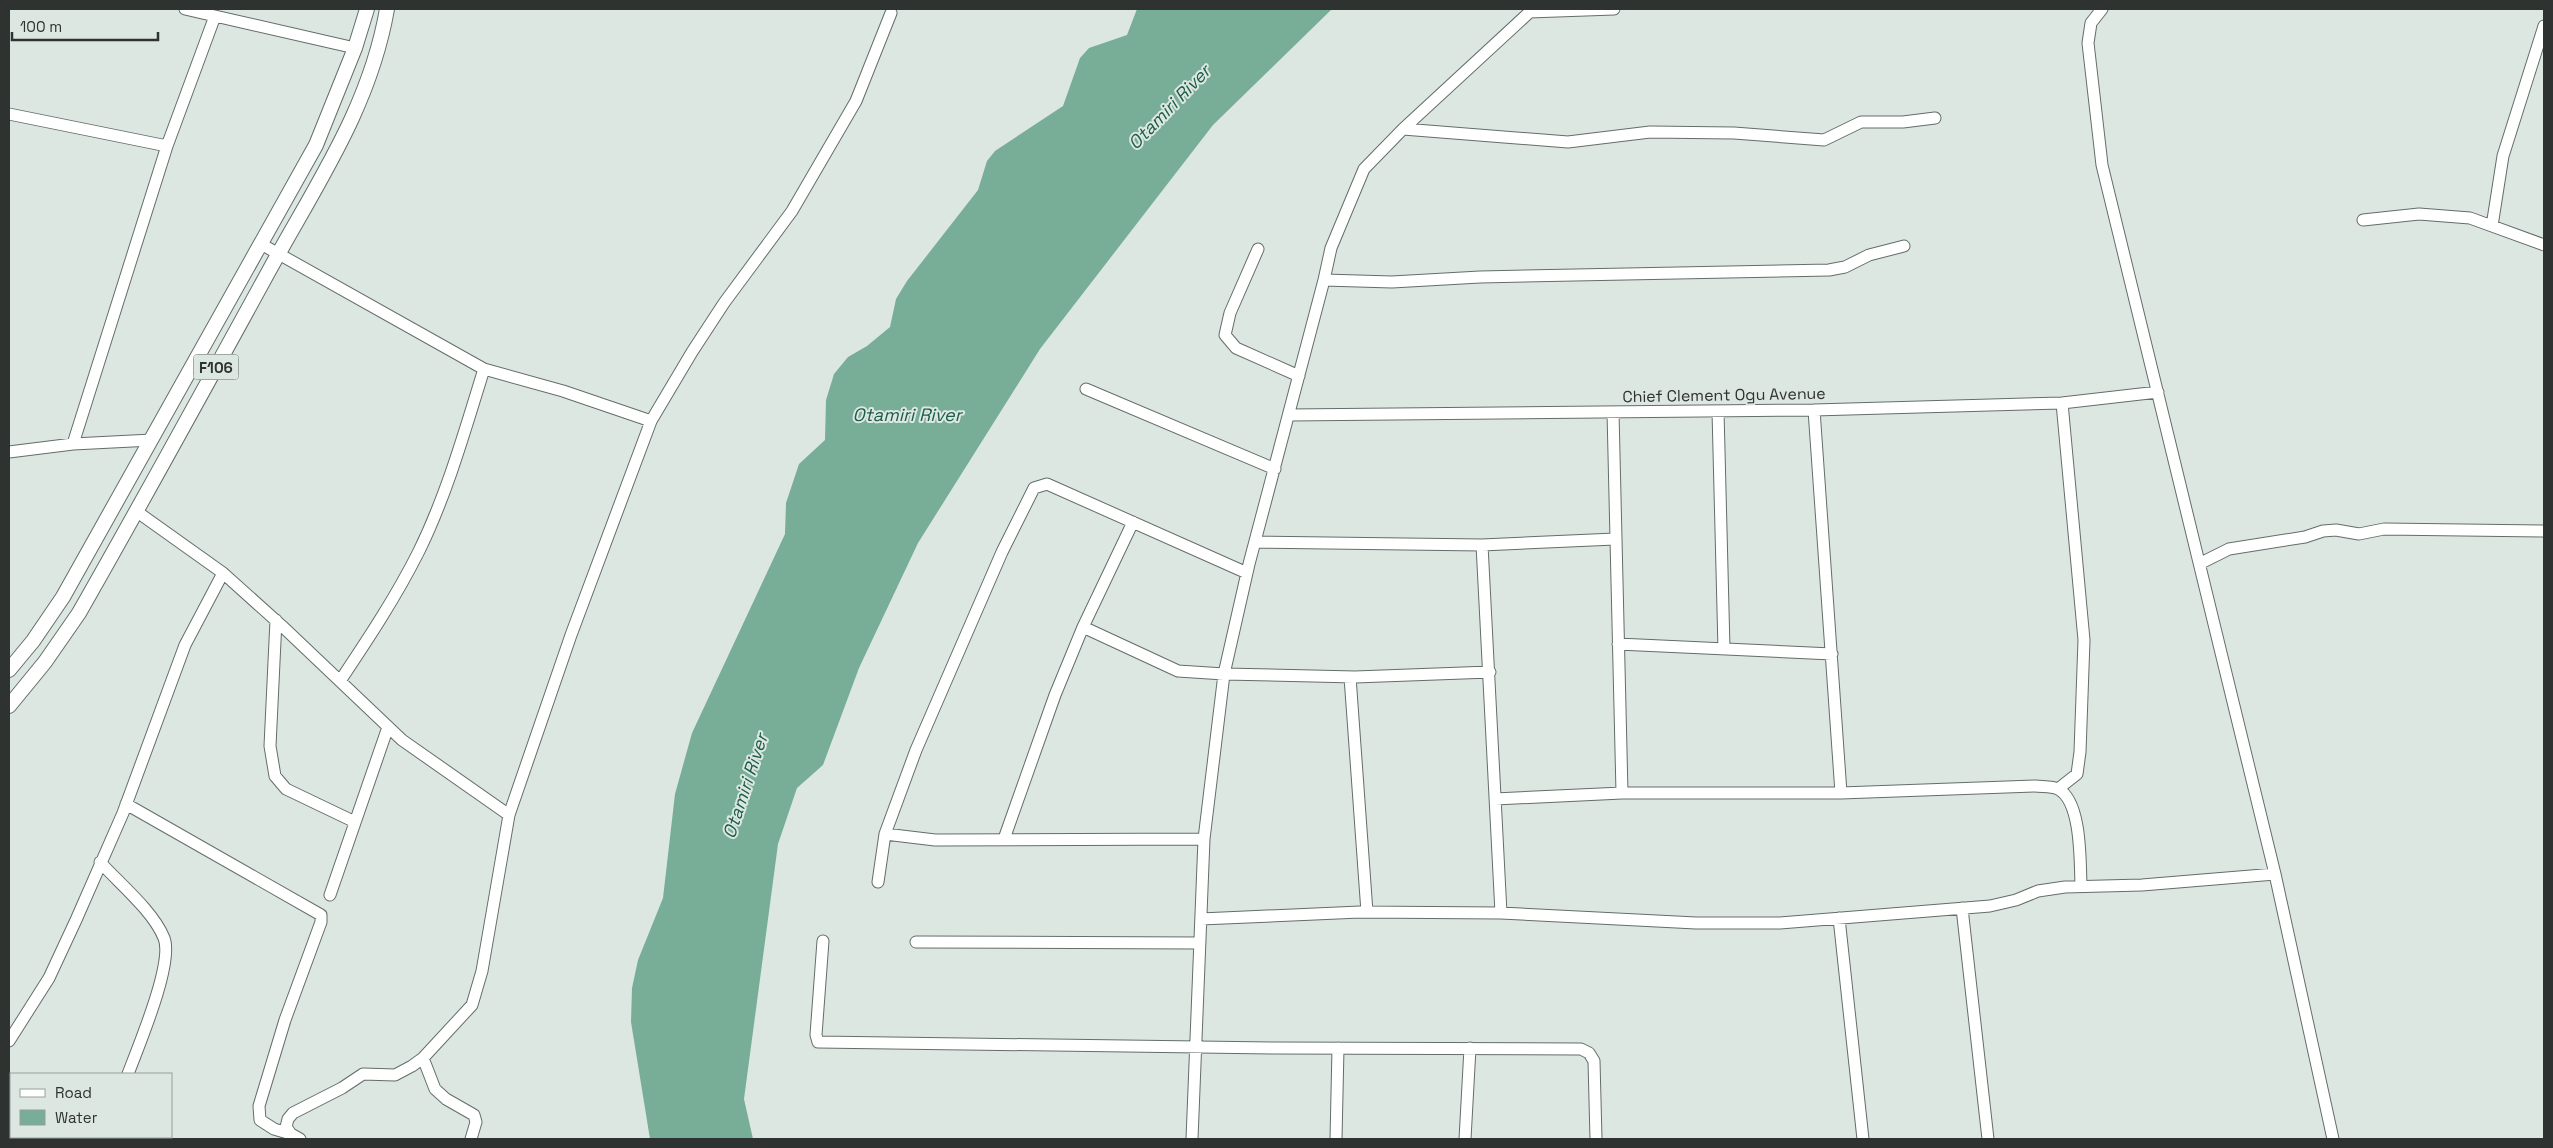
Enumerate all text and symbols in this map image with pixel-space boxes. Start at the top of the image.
scale bar [12,10,159,42]
text: 100 m [20,17,62,36]
water label: Otamiri River [1123,58,1217,154]
road number: F106 [194,354,238,380]
street label: Chief Clement Ogu Avenue [1622,383,1826,407]
water label: Otamiri River [853,403,964,426]
water label: Otamiri River [717,729,773,841]
legend [10,1073,172,1138]
text: Road [55,1083,92,1102]
text: Water [55,1108,98,1127]

